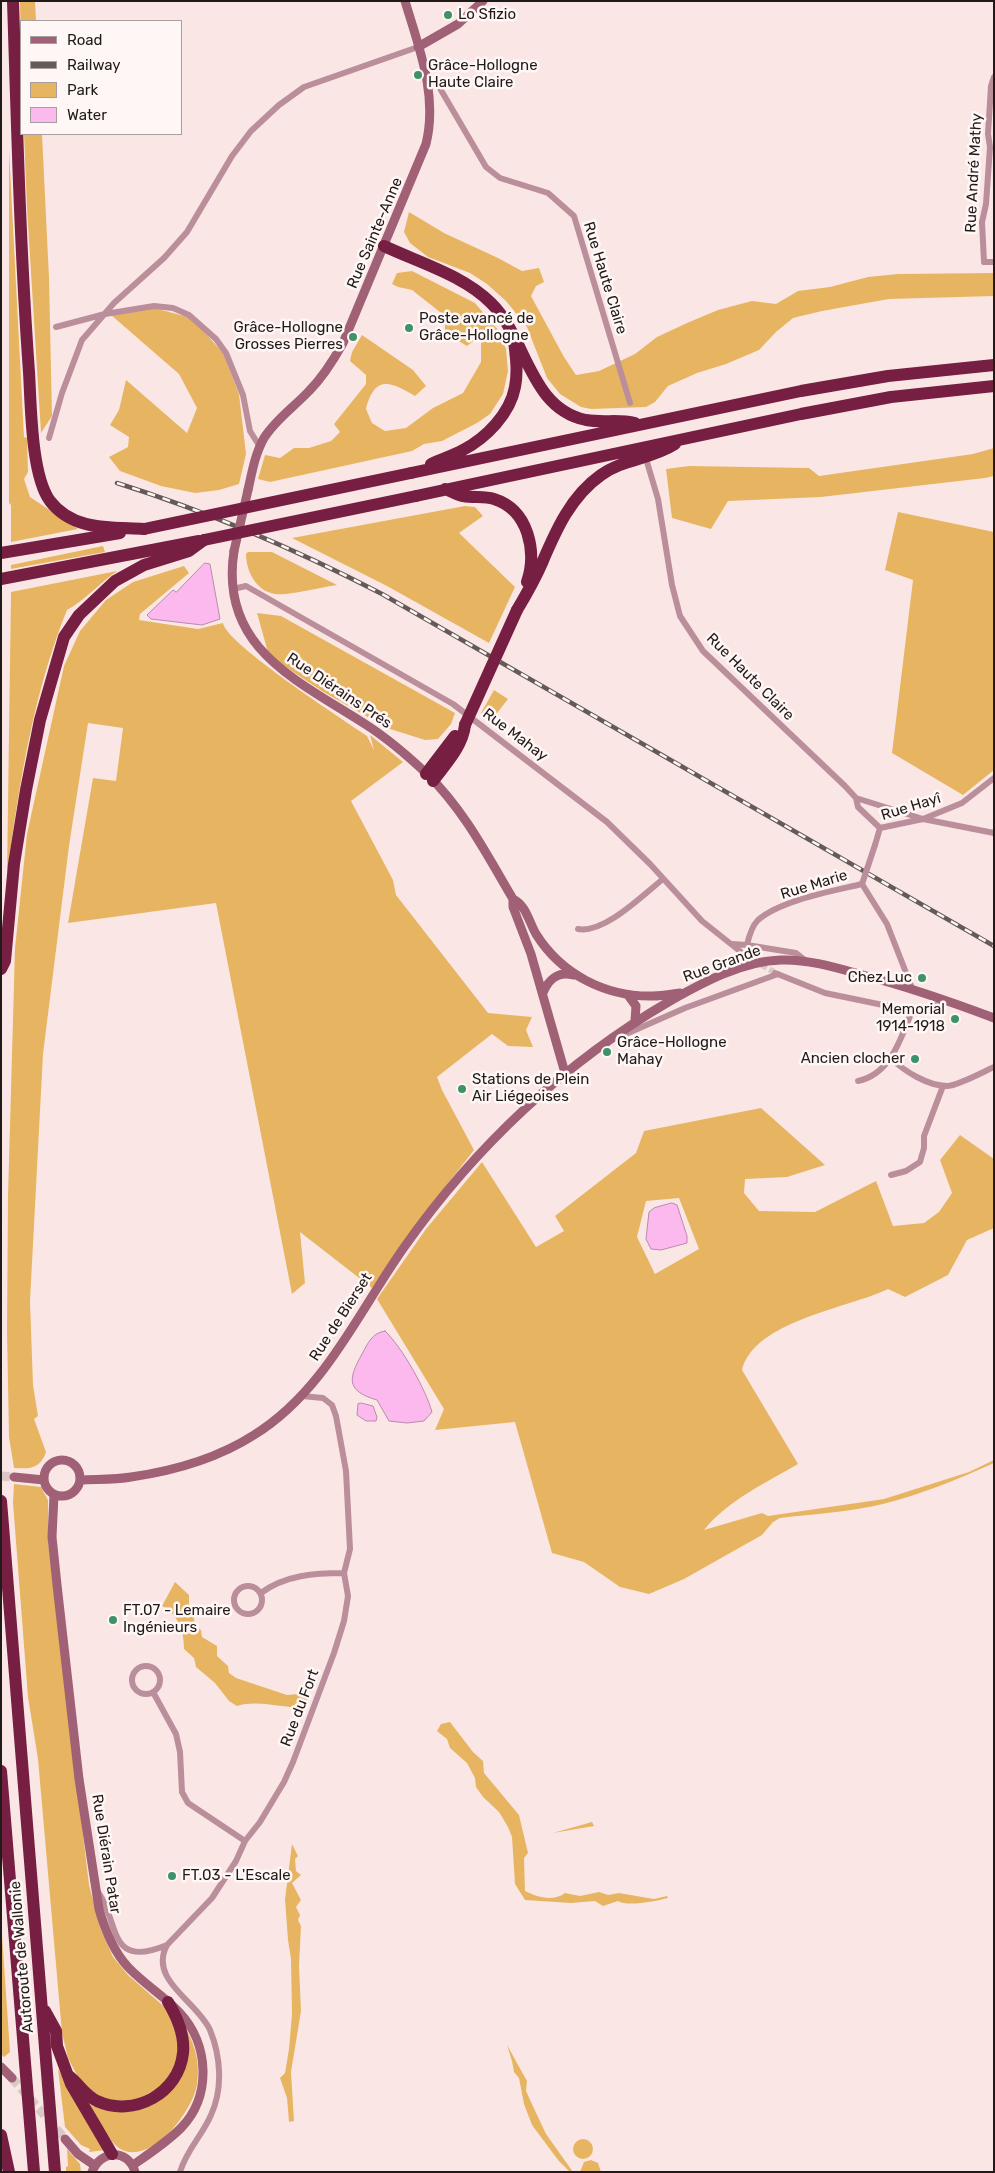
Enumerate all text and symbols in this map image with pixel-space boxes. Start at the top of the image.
place label: Lo Sfizio [458,6,516,24]
marker: Lo Sfizio [442,9,454,21]
legend [20,20,182,135]
text: Road [67,31,103,49]
text: Railway [67,56,121,74]
place label: Grâce-Hollogne Haute Claire [428,57,538,92]
marker: Grâce-Hollogne Haute Claire [412,69,424,81]
text: Park [67,81,98,99]
text: Water [67,106,107,124]
street label: Rue André Mathy [962,113,986,233]
street label: Rue Sainte-Anne [343,175,407,291]
street label: Rue Haute Claire [579,220,631,336]
place label: Poste avancé de Grâce-Hollogne [419,310,534,345]
place label: Grâce-Hollogne Grosses Pierres [233,319,343,354]
marker: Poste avancé de Grâce-Hollogne [403,322,415,334]
marker: Grâce-Hollogne Grosses Pierres [347,331,359,343]
street label: Rue Haute Claire [702,629,798,725]
street label: Rue Diérains Prés [283,649,395,733]
street label: Rue Mahay [479,705,551,765]
street label: Rue Hayî [879,789,943,825]
street label: Rue Marie [778,866,850,904]
street label: Rue Grande [681,942,763,986]
place label: Chez Luc [848,969,912,987]
marker: Chez Luc [916,972,928,984]
place label: Memorial 1914-1918 [876,1001,945,1036]
marker: Memorial 1914-1918 [949,1013,961,1025]
place label: Grâce-Hollogne Mahay [617,1034,727,1069]
marker: Grâce-Hollogne Mahay [601,1046,613,1058]
place label: Ancien clocher [801,1050,905,1068]
marker: Ancien clocher [909,1053,921,1065]
place label: Stations de Plein Air Liégeoises [472,1071,589,1106]
marker: Stations de Plein Air Liégeoises [456,1083,468,1095]
street label: Rue de Bierset [306,1270,376,1364]
place label: FT.07 - Lemaire Ingénieurs [123,1602,231,1637]
marker: FT.07 - Lemaire Ingénieurs [107,1614,119,1626]
street label: Rue du Fort [277,1667,323,1749]
street label: Rue Diérain Patar [88,1793,124,1915]
place label: FT.03 - L'Escale [182,1867,291,1885]
marker: FT.03 - L'Escale [166,1870,178,1882]
street label: Autoroute de Wallonie [6,1880,38,2034]

